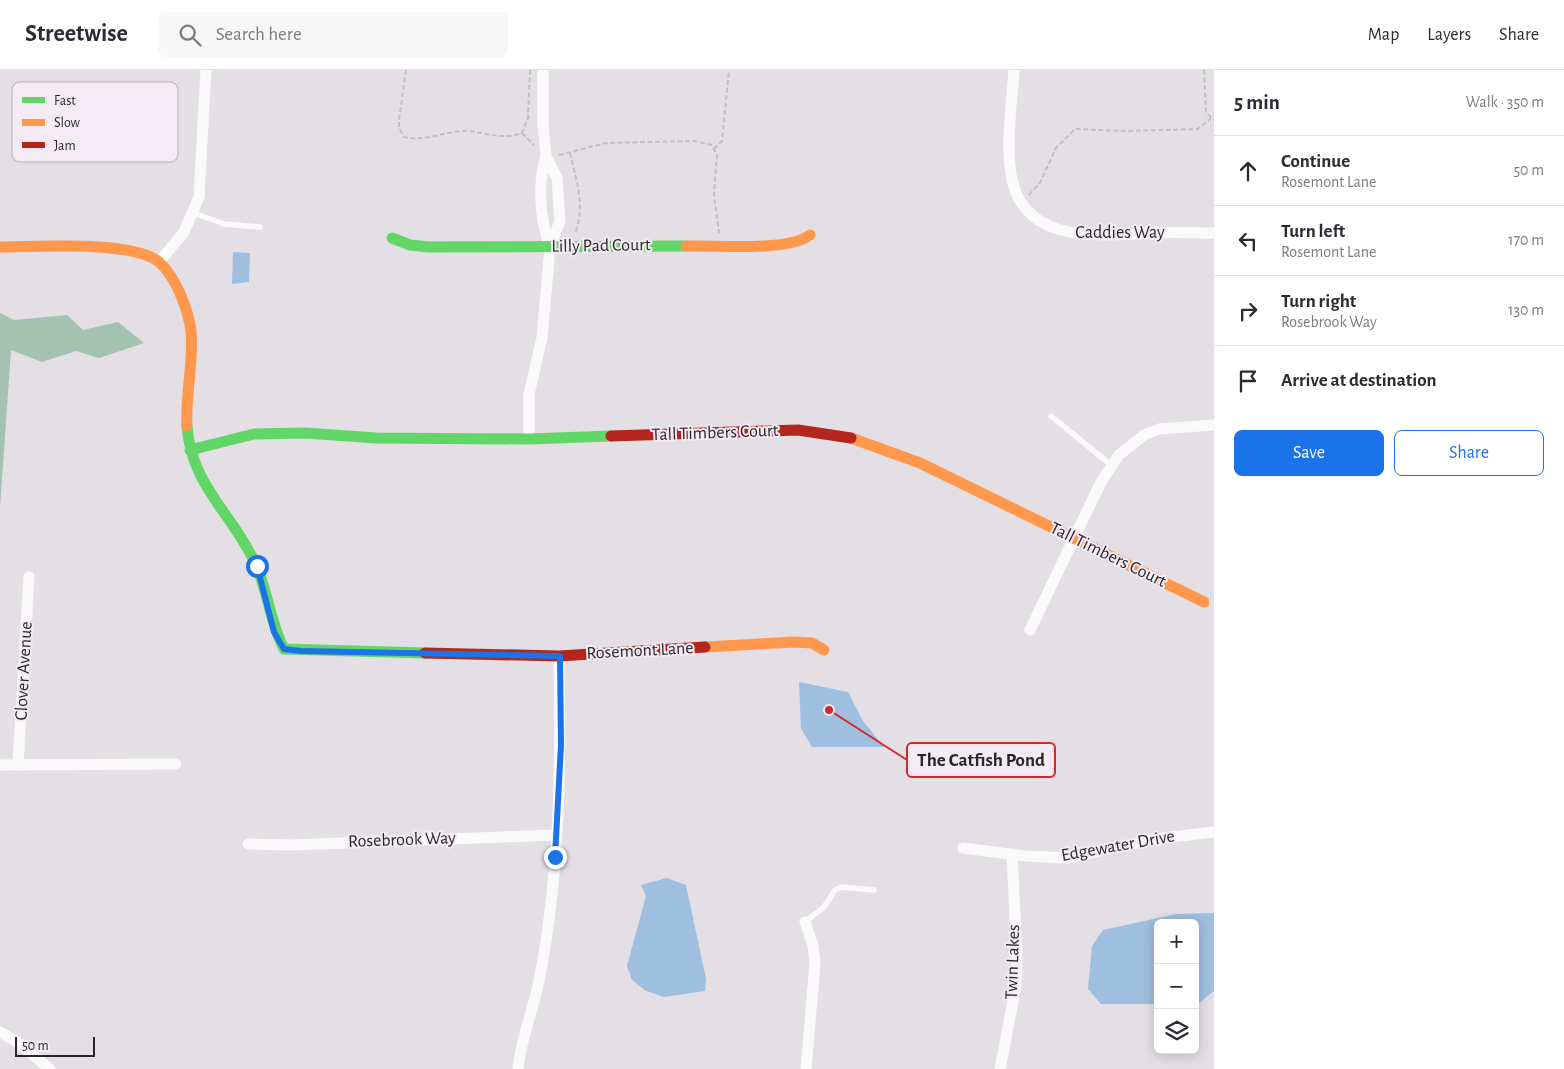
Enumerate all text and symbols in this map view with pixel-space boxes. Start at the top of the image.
search box [158,12,508,57]
icon: search [176,21,204,49]
text: Streetwise [25,22,128,46]
text: Search here [216,25,302,44]
text: Map [1368,26,1399,44]
text: Layers [1427,26,1471,44]
text: Share [1499,26,1539,44]
legend [12,82,178,162]
text: 5 min [1234,92,1280,113]
text: Fast [54,94,76,108]
text: Walk · 350 m [1466,94,1544,110]
text: Slow [54,116,81,130]
text: Jam [54,139,76,153]
text: Continue [1281,152,1350,171]
icon: ahead [1234,157,1262,185]
text: 50 m [1513,162,1544,178]
text: Rosemont Lane [1281,174,1376,190]
text: Turn left [1281,222,1345,241]
street label: Caddies Way [1075,224,1165,242]
icon: left [1234,227,1262,255]
text: 170 m [1508,232,1544,248]
street label: Lilly Pad Court [551,236,651,256]
text: Rosemont Lane [1281,244,1376,260]
text: Turn right [1281,292,1356,311]
icon: right [1234,297,1262,325]
text: 130 m [1508,302,1544,318]
text: Rosebrook Way [1281,314,1377,330]
icon: arrive [1234,367,1262,395]
text: Arrive at destination [1281,371,1437,390]
street label: Tall Timbers Court [651,422,779,444]
button: Save [1234,430,1384,476]
button: Share [1394,430,1544,476]
street label: Tall Timbers Court [1047,519,1169,591]
route start [246,555,269,578]
street label: Clover Avenue [12,621,36,721]
street label: Rosemont Lane [586,639,694,663]
callout: The Catfish Pond [907,743,1055,777]
text: The Catfish Pond [917,751,1045,770]
street label: Edgewater Drive [1060,827,1176,865]
street label: Rosebrook Way [348,829,456,851]
route end [544,846,567,869]
map controls [1154,919,1199,1054]
button: + [1154,919,1199,964]
street label: Twin Lakes [1003,924,1023,1000]
button: − [1154,964,1199,1009]
button: layers [1154,1009,1199,1054]
scale bar [15,1034,95,1057]
text: 50 m [22,1039,49,1053]

